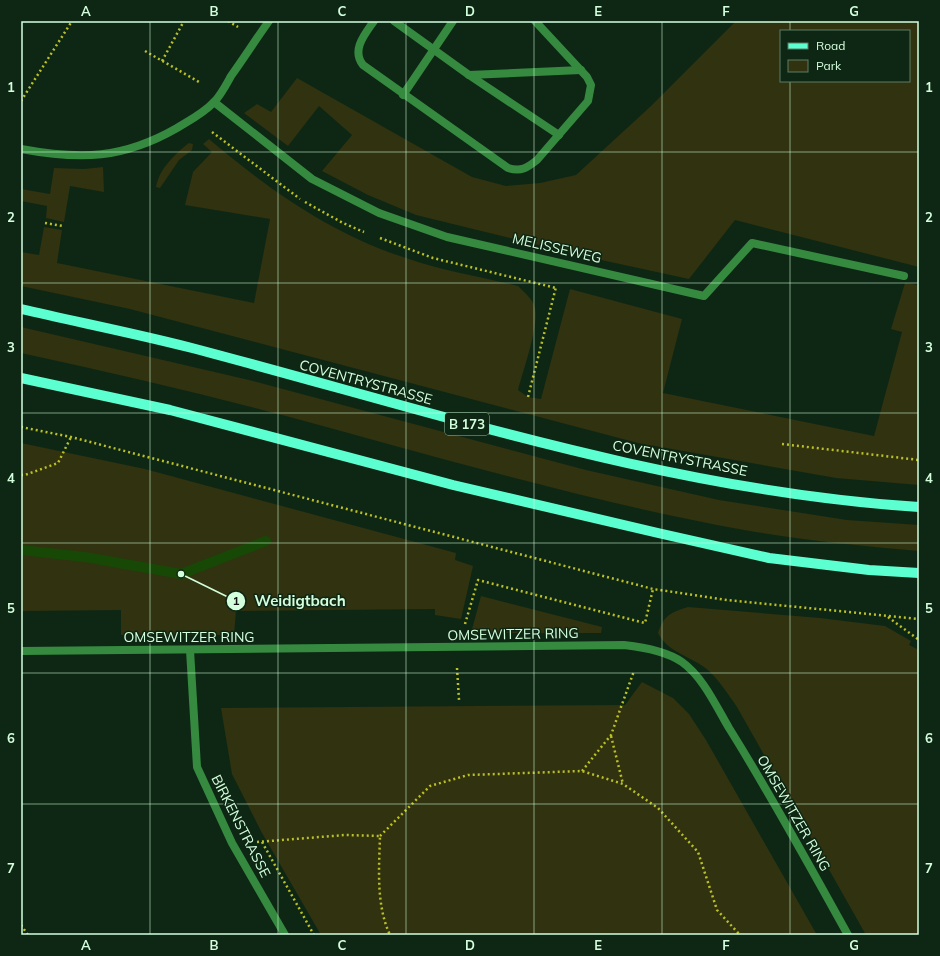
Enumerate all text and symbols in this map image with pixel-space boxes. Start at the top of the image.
text: A [81,3,91,19]
text: B [210,3,219,19]
text: C [338,3,347,19]
text: D [465,3,475,19]
text: E [594,3,602,19]
text: F [722,3,730,19]
text: G [849,3,859,19]
legend [780,30,910,82]
text: Road [816,38,845,53]
text: Park [816,58,842,73]
text: 1 [7,79,15,95]
text: 1 [925,79,933,95]
text: 2 [7,209,15,225]
text: 2 [925,209,933,225]
street label: MELISSEWEG [511,229,603,267]
text: 3 [7,339,15,355]
text: 3 [925,339,933,355]
street label: COVENTRYSTRASSE [298,356,434,408]
road number: B 173 [445,413,489,435]
street label: COVENTRYSTRASSE [611,436,749,480]
text: 4 [7,470,15,486]
text: 4 [925,470,933,486]
callout: Weidigtbach [226,587,354,614]
text: Weidigtbach [254,591,346,610]
text: 1 [232,593,240,608]
text: 5 [7,600,15,616]
text: 5 [925,600,933,616]
street label: OMSEWITZER RING [447,624,579,644]
street label: OMSEWITZER RING [123,628,255,646]
text: 6 [7,730,15,746]
text: 6 [925,730,933,746]
street label: OMSEWITZER RING [753,752,835,874]
street label: BIRKENSTRASSE [207,772,275,880]
text: 7 [7,860,15,876]
text: 7 [925,860,933,876]
text: A [81,937,91,953]
text: B [210,937,219,953]
text: C [338,937,347,953]
text: D [465,937,475,953]
text: E [594,937,602,953]
text: F [722,937,730,953]
text: G [849,937,859,953]

